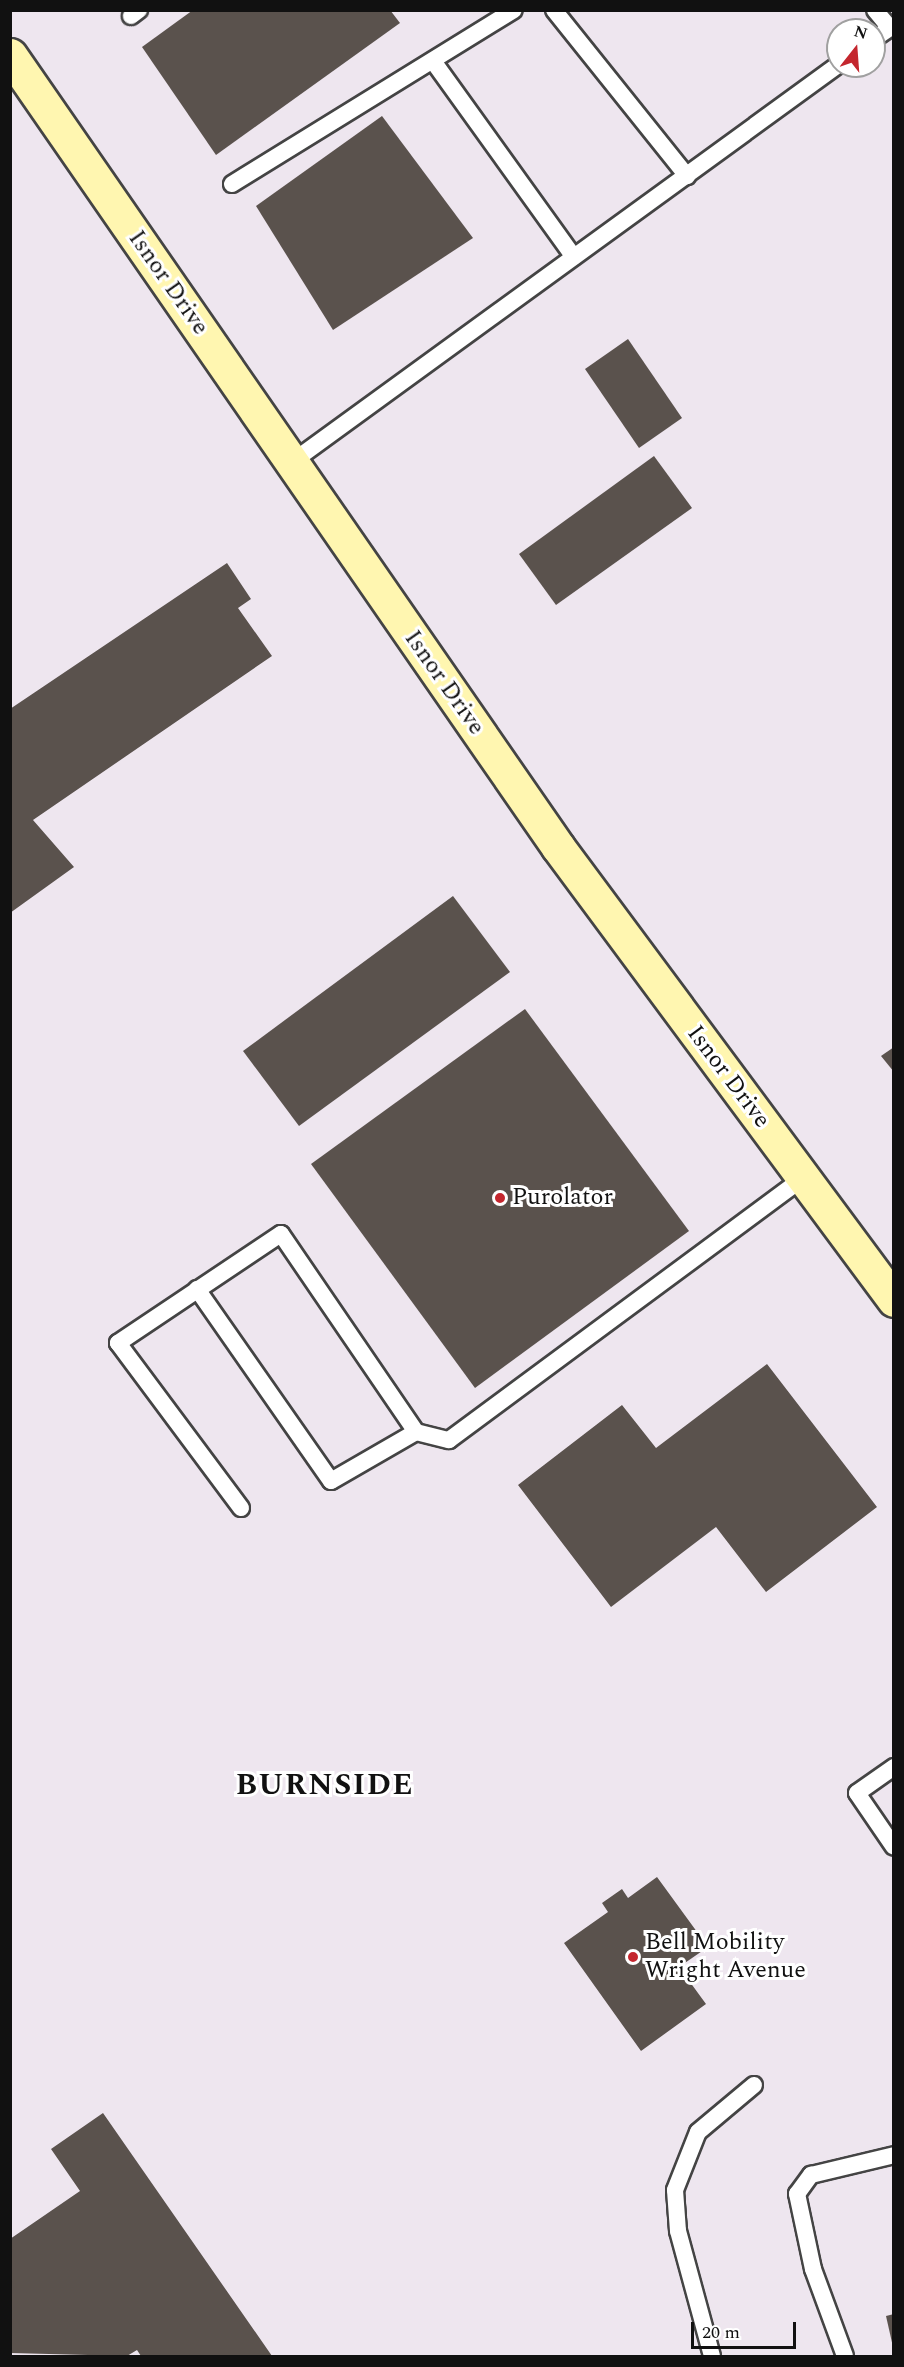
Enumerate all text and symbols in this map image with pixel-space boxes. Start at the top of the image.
north arrow [826,18,886,78]
text: N [851,19,870,46]
street label: Isnor Drive [122,225,214,341]
street label: Isnor Drive [398,625,490,741]
street label: Isnor Drive [680,1020,776,1134]
place label: Purolator [512,1184,613,1212]
marker: Purolator [493,1191,507,1205]
district label: BURNSIDE [236,1767,414,1803]
place label: Bell Mobility Wright Avenue [645,1929,806,1985]
marker: Bell Mobility Wright Avenue [626,1950,640,1964]
scale bar [694,2310,799,2348]
text: 20 m [702,2319,740,2346]

